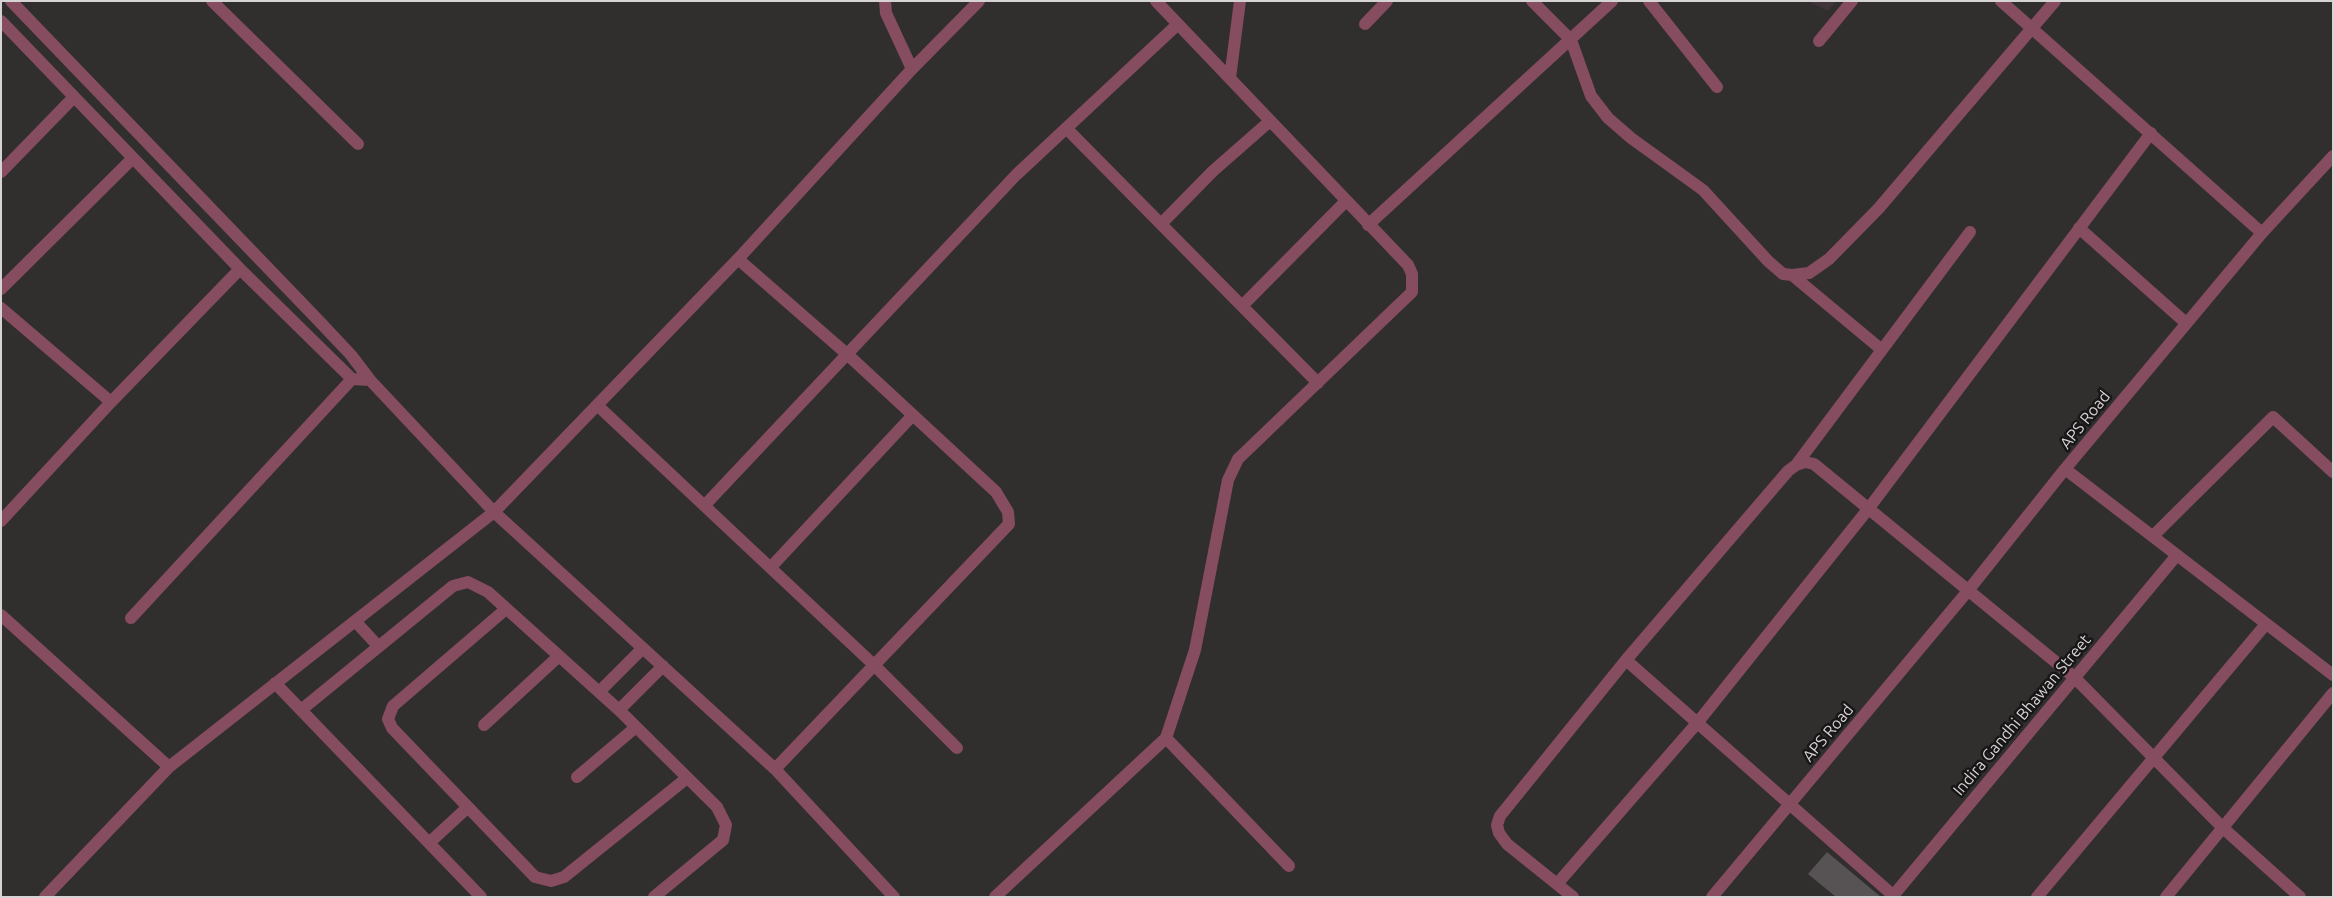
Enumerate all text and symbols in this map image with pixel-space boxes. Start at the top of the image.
street label: APS Road [2056,387,2114,453]
street label: Indira Gandhi Bhawan Street [1949,631,2095,799]
street label: APS Road [1799,700,1857,766]

